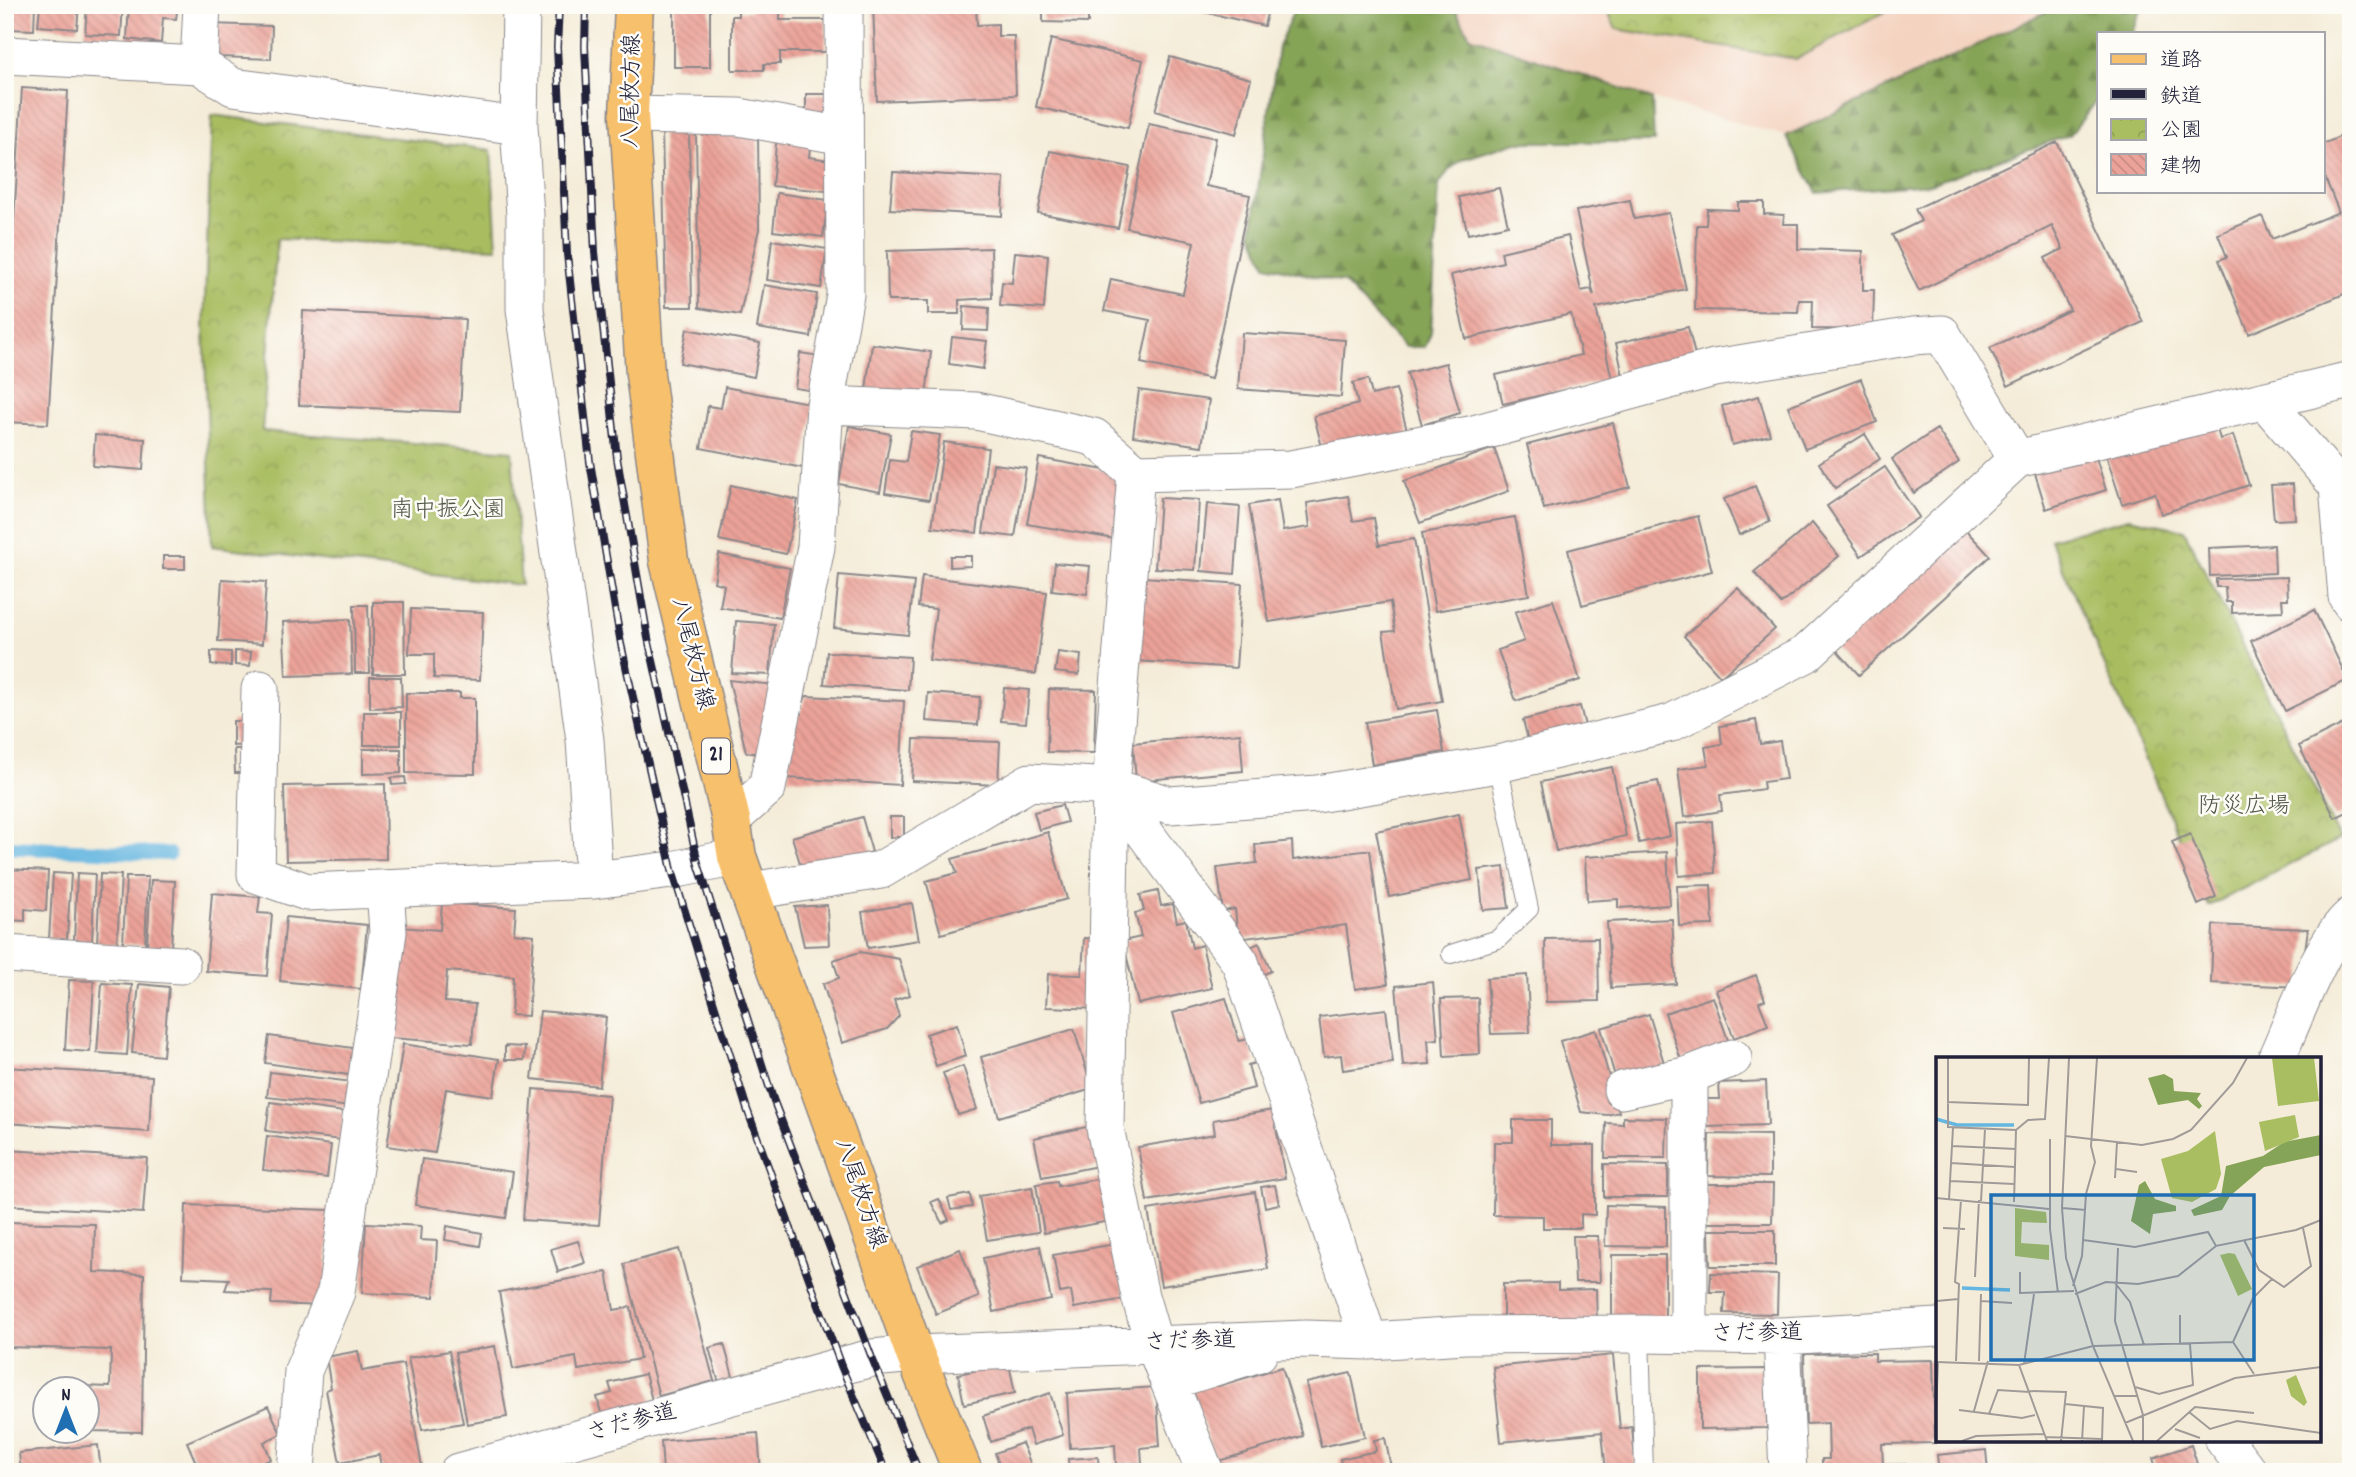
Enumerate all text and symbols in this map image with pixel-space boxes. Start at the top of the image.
legend [2097,32,2324,192]
street label: 八尾枚方線 [615,33,651,149]
text: 道路 [2160,47,2202,77]
text: 鉄道 [2160,83,2202,113]
text: 公園 [2160,117,2202,147]
text: 建物 [2160,153,2202,183]
park label: 南中振公園 [391,495,506,528]
street label: 八尾枚方線 [661,594,721,714]
road number: 21 [702,738,730,774]
park label: 防災広場 [2198,791,2290,824]
inset map [1936,1057,2321,1442]
street label: 八尾枚方線 [825,1134,893,1254]
street label: さだ参道 [1711,1318,1803,1352]
street label: さだ参道 [1143,1325,1237,1361]
north arrow [32,1376,102,1446]
text: N [61,1383,71,1410]
street label: さだ参道 [583,1396,681,1452]

